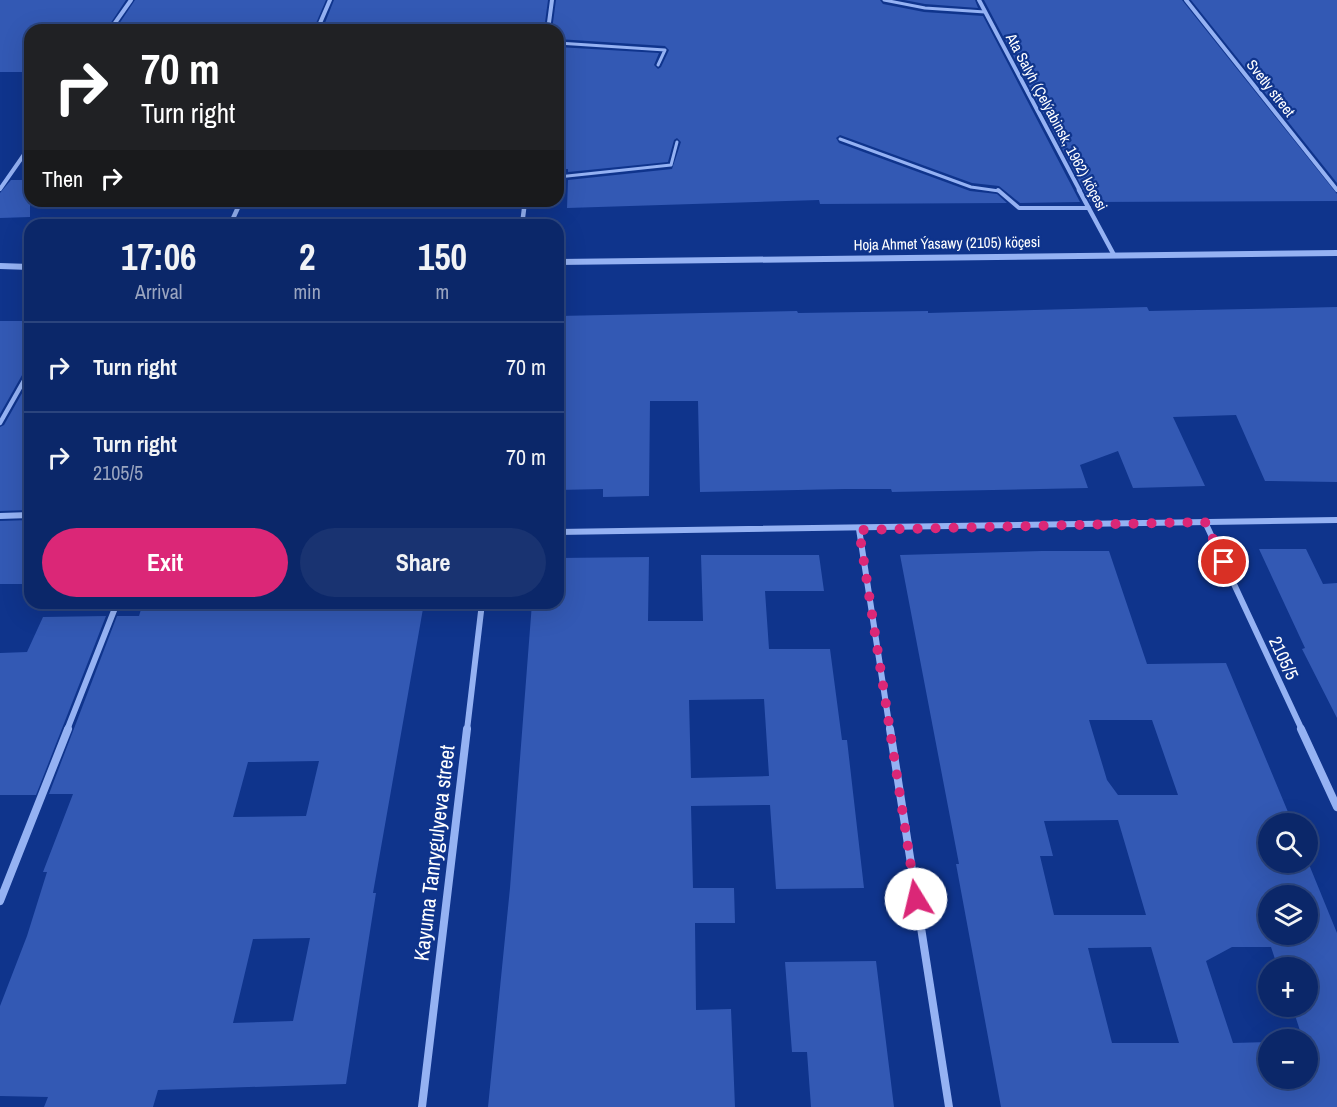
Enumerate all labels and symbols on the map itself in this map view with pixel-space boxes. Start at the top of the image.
street label: Ata Salyh (Çelýabinsk, 1962) köçesi [1001,29,1113,214]
street label: Svetly street [1242,55,1300,122]
street label: Hoja Ahmet Ýasawy (2105) köçesi [853,231,1041,255]
pin [1198,536,1249,587]
street label: 2105/5 [1263,632,1305,684]
street label: Kayuma Tanrygulyeva street [406,743,462,963]
position arrow [884,867,948,931]

